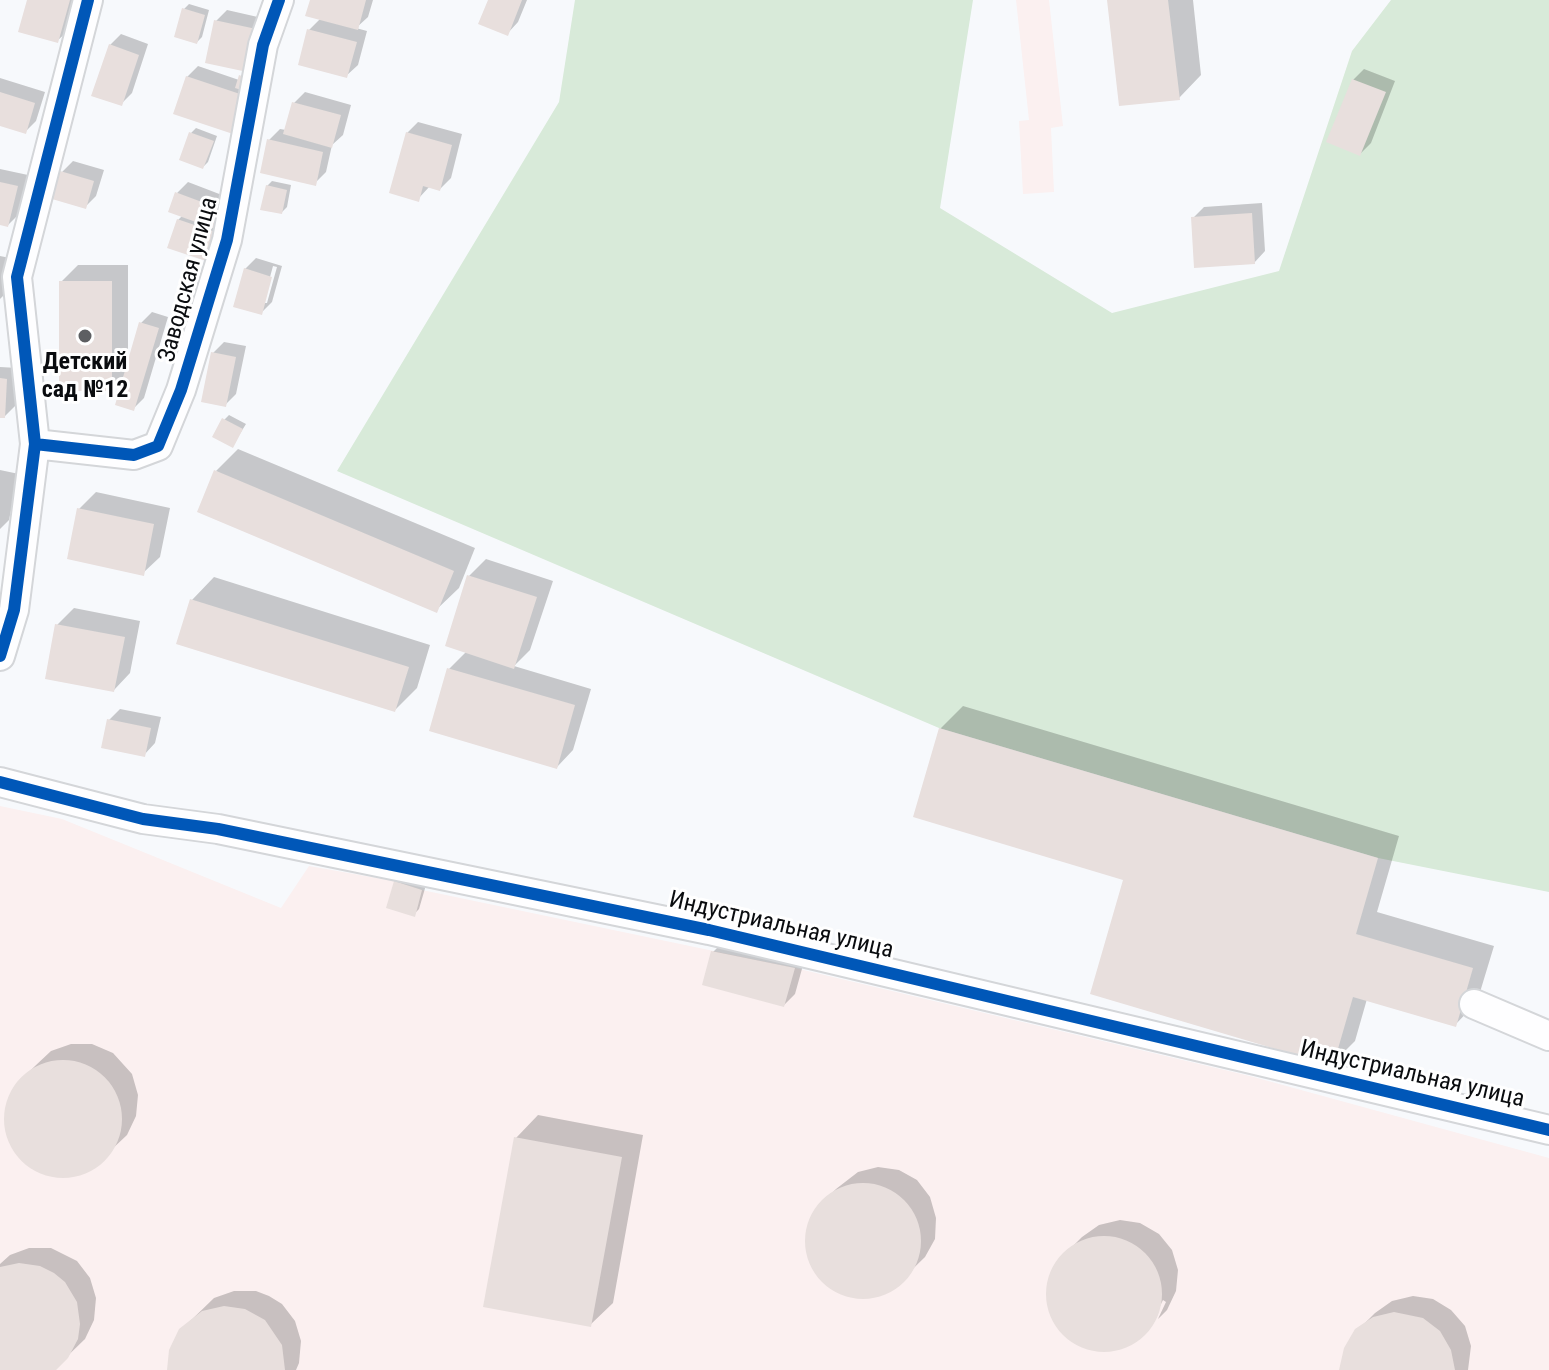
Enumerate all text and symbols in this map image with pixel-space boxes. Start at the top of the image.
street label: Заводская улица [153,194,225,366]
marker: Детский сад №12 [76,327,94,345]
place label: Детский сад №12 [42,349,128,405]
street label: Индустриальная улица [666,886,896,966]
street label: Индустриальная улица [1297,1035,1527,1115]

